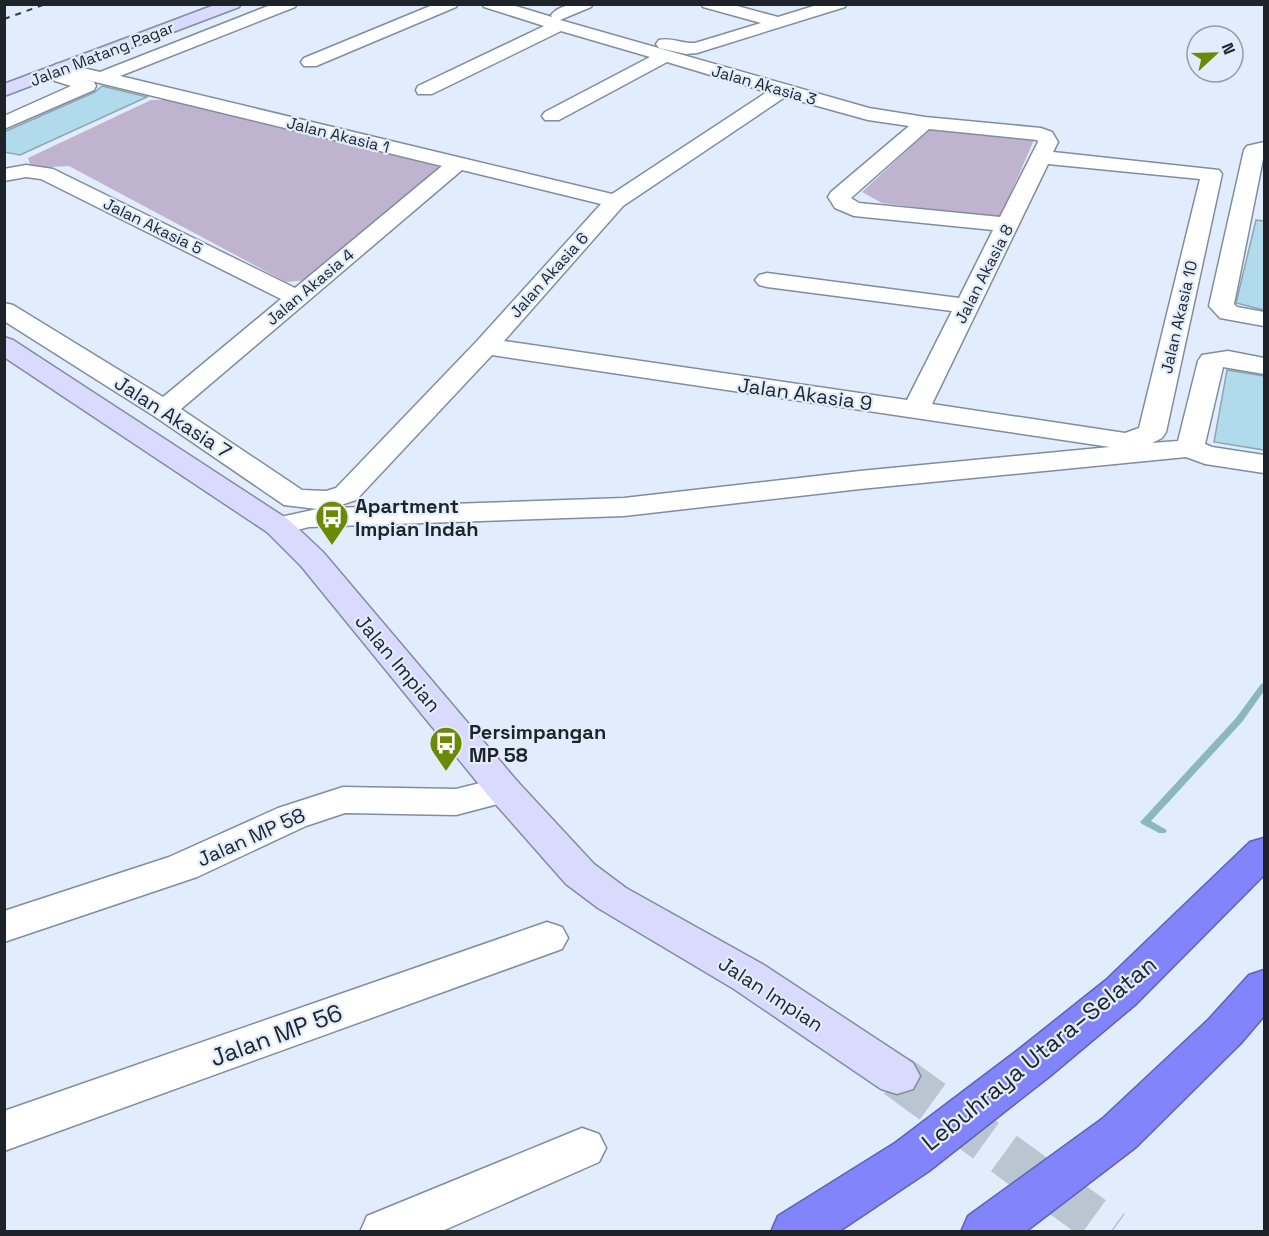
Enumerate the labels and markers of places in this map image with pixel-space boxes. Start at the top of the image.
place label: Apartment Impian Indah [355,493,479,542]
bus stop icon: Apartment Impian Indah [314,499,350,546]
place label: Persimpangan MP 58 [469,719,606,768]
bus stop icon: Persimpangan MP 58 [428,725,464,772]

